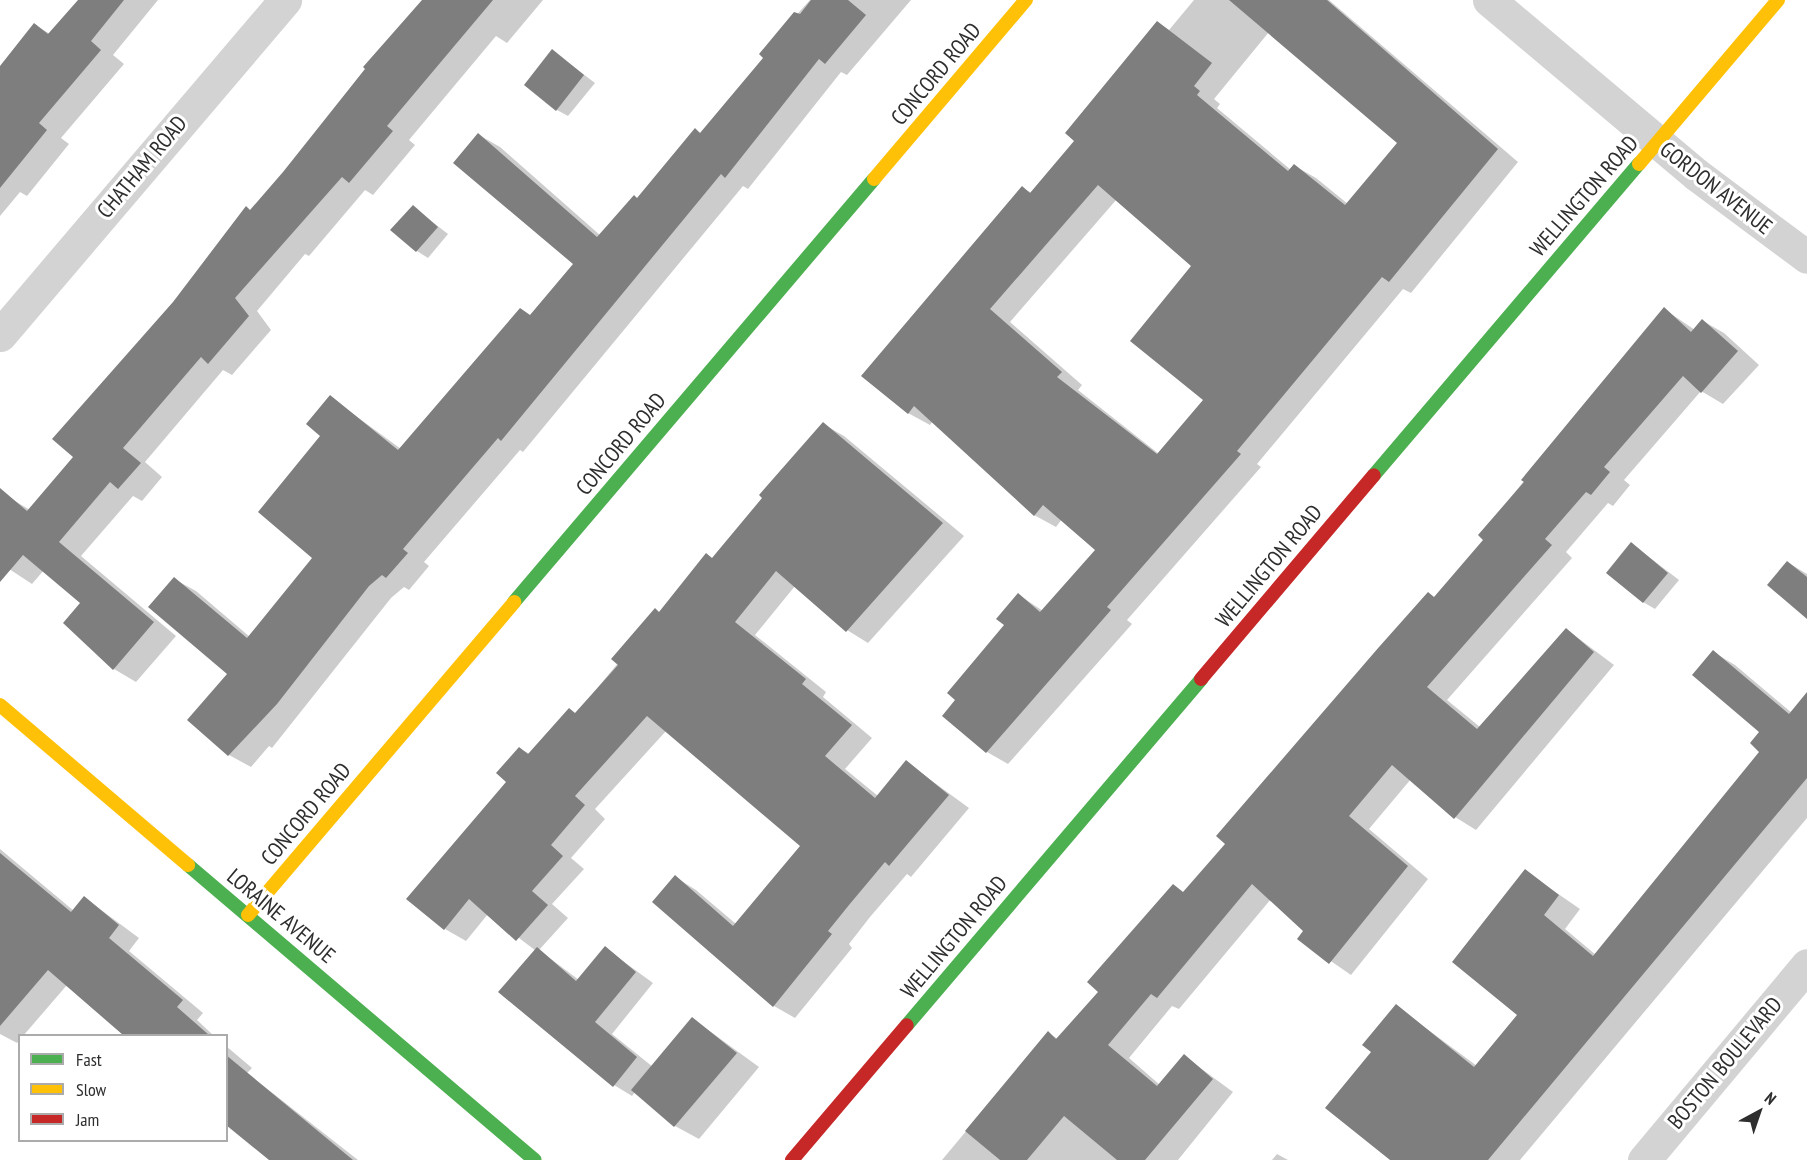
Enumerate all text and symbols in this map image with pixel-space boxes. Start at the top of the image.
street label: CONCORD ROAD [886,17,986,131]
street label: CHATHAM ROAD [92,111,192,223]
street label: WELLINGTON ROAD [1524,130,1644,262]
street label: GORDON AVENUE [1654,136,1778,240]
street label: CONCORD ROAD [571,387,671,501]
street label: WELLINGTON ROAD [1210,500,1328,632]
street label: CONCORD ROAD [256,757,356,871]
street label: LORAINE AVENUE [221,863,341,969]
street label: WELLINGTON ROAD [895,871,1013,1003]
street label: BOSTON BOULEVARD [1662,992,1788,1134]
legend [18,1034,228,1142]
text: Fast [76,1048,102,1071]
text: Slow [76,1078,106,1101]
north arrow [1729,1082,1789,1142]
text: Jam [76,1108,99,1131]

